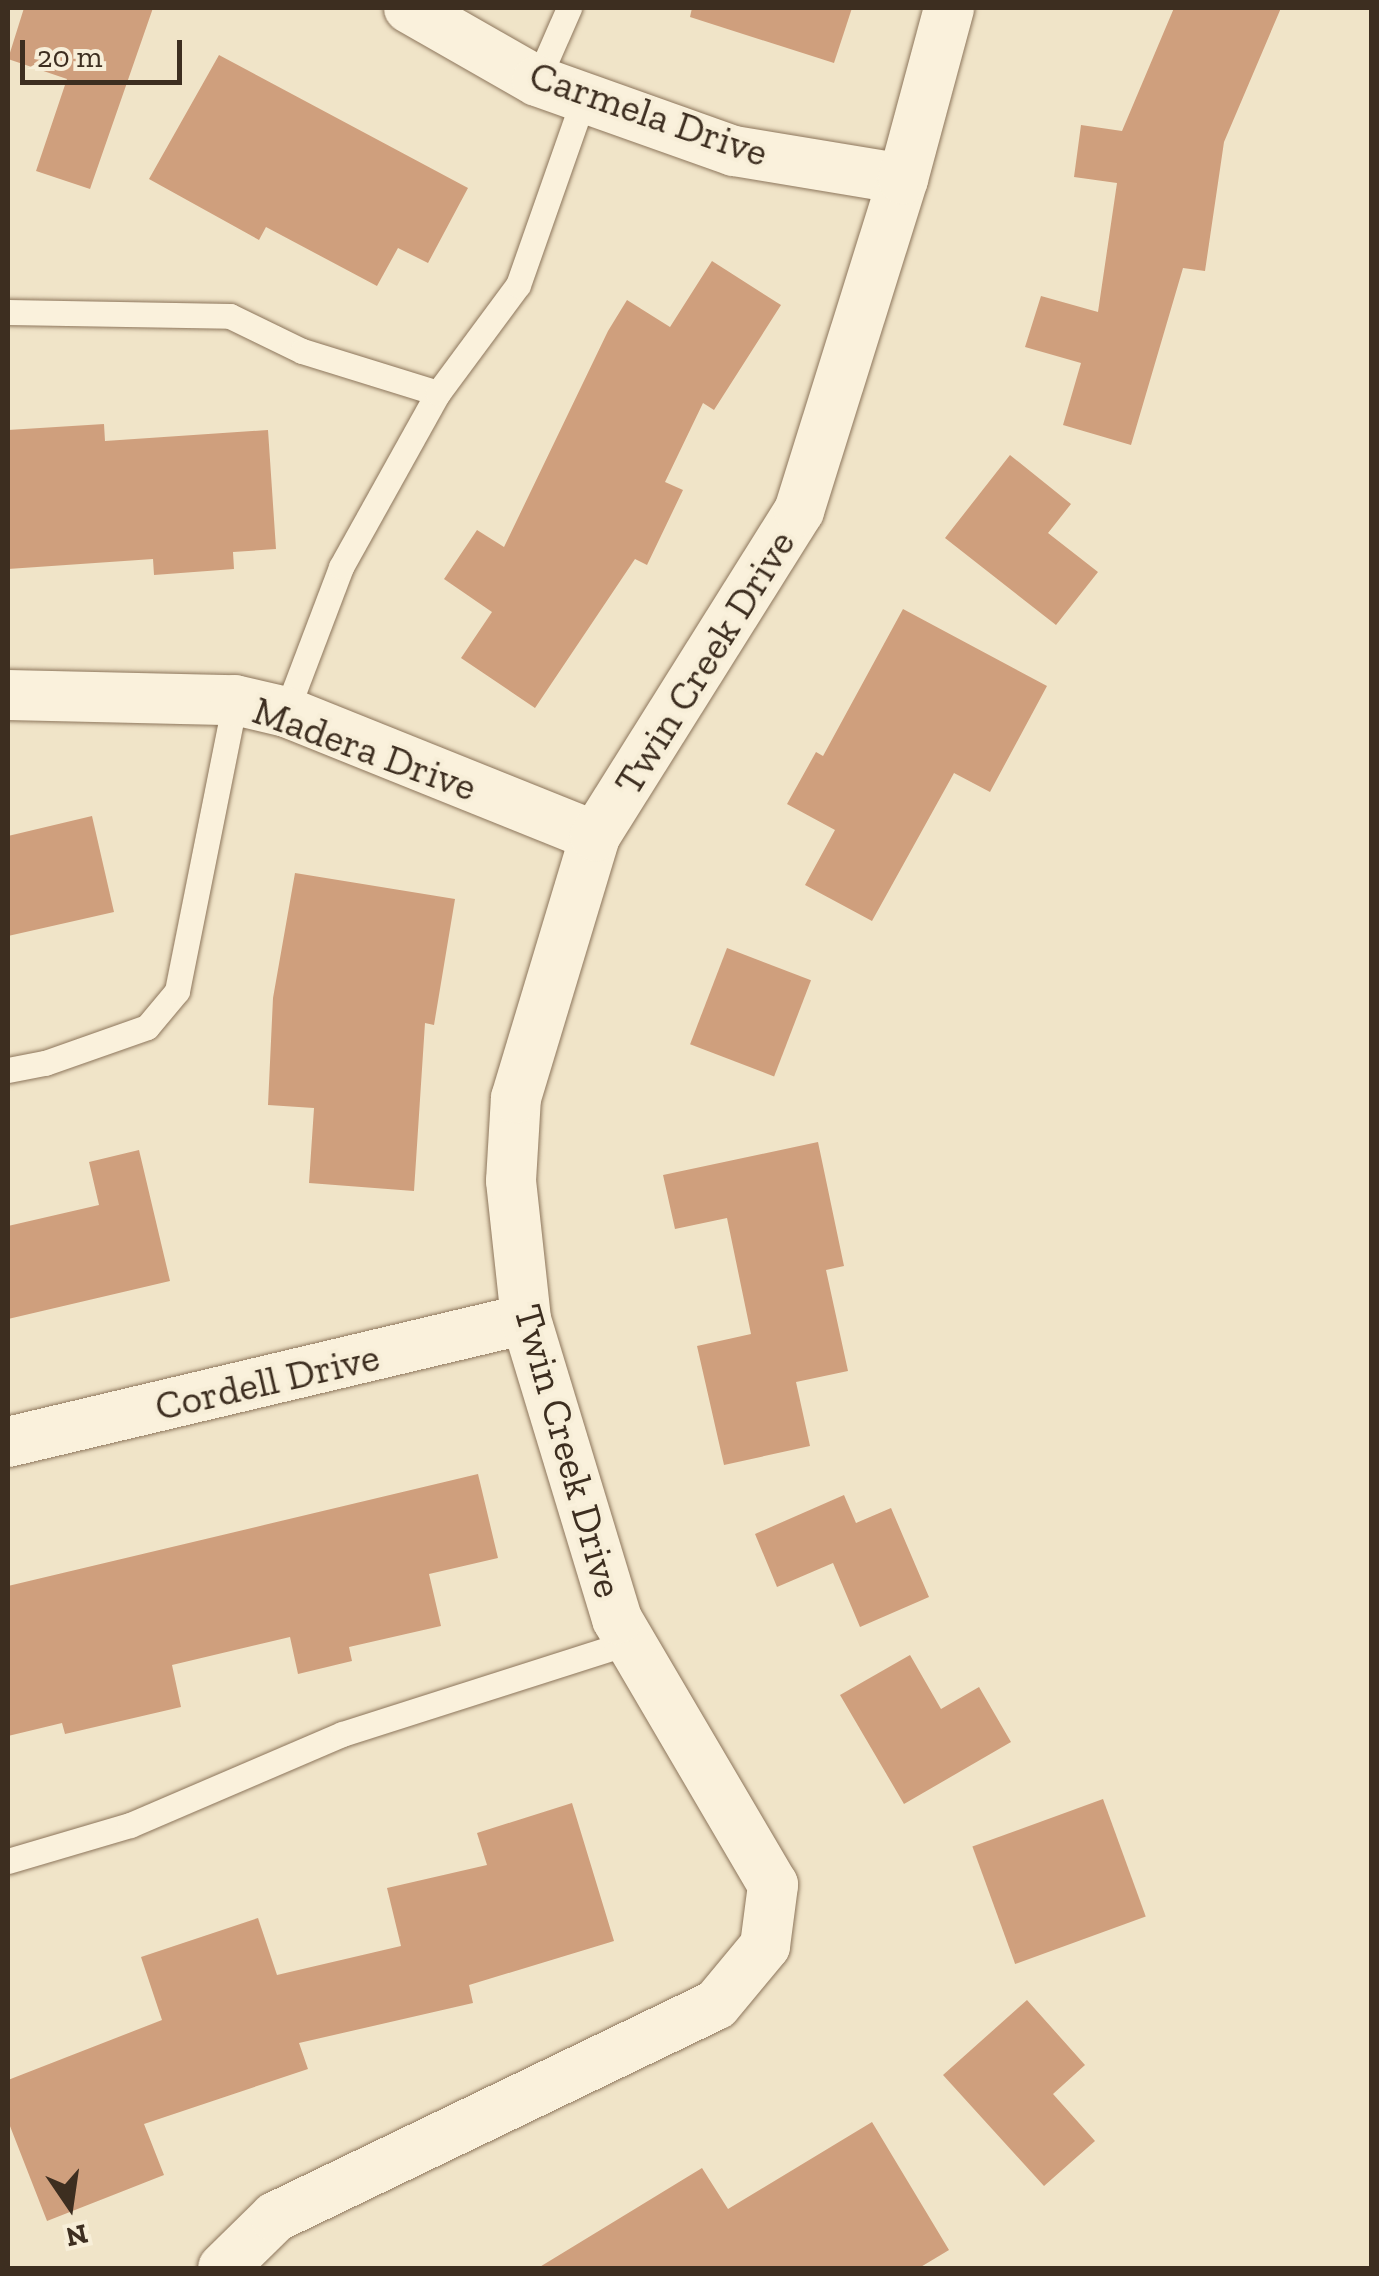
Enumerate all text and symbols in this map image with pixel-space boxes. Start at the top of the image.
scale bar [25,20,188,82]
text: 20 m [37,39,102,75]
street label: Carmela Drive [524,50,774,176]
street label: Twin Creek Drive [604,521,804,803]
street label: Madera Drive [247,685,483,811]
street label: Twin Creek Drive [504,1299,634,1603]
street label: Cordell Drive [150,1332,384,1430]
north arrow [20,2156,120,2256]
text: N [63,2217,91,2254]

